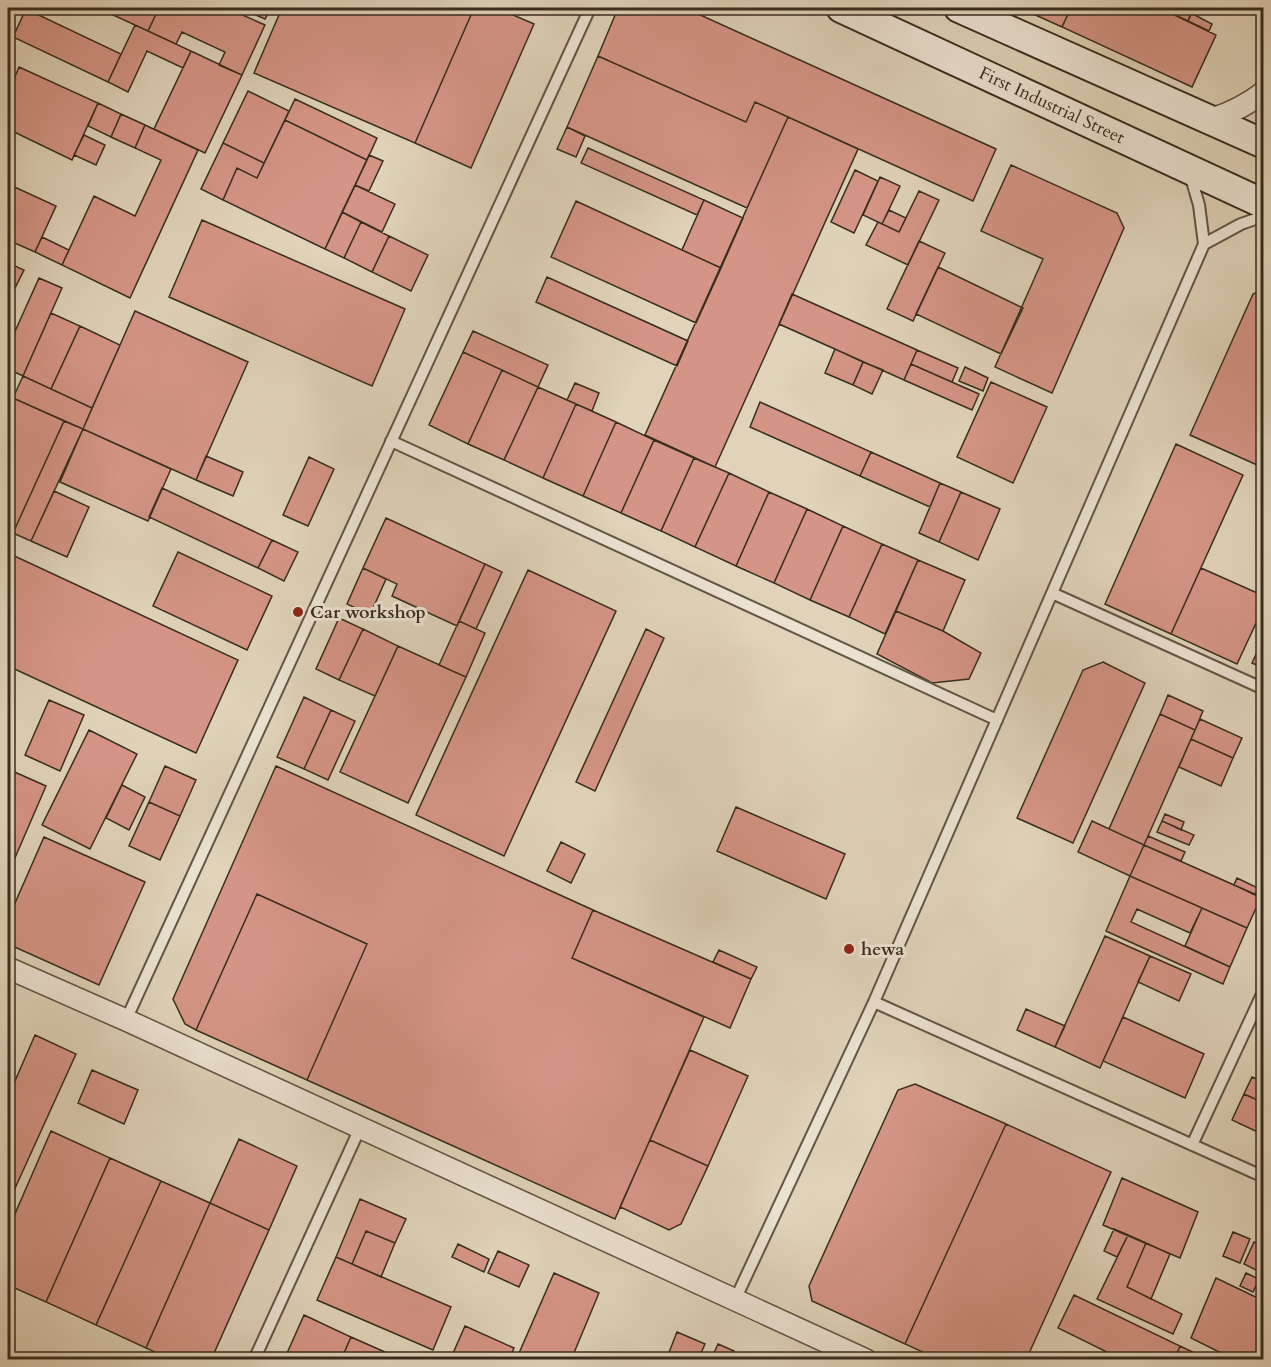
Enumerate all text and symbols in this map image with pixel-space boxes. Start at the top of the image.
street label: First Industrial Street [975,61,1129,150]
place label: Car workshop [310,600,426,625]
marker: Car workshop [291,605,305,619]
place label: hewa [861,937,904,962]
marker: hewa [842,942,856,956]

